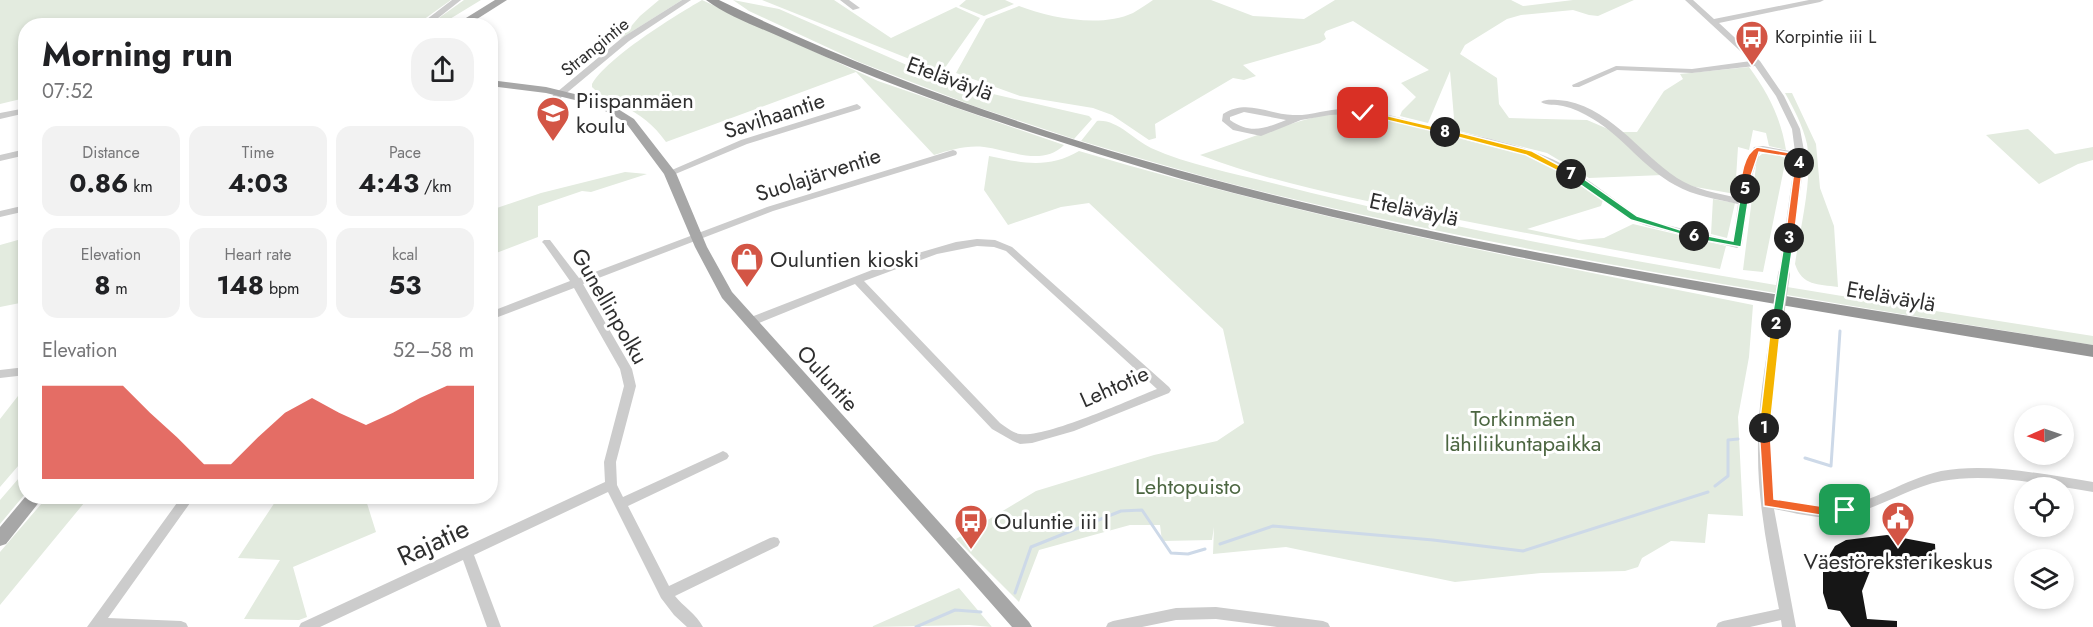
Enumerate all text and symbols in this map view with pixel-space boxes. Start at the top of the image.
street label: Strangintie [555,11,635,83]
bus stop icon: Korpintie iii L [1734,19,1770,66]
place label: Korpintie iii L [1775,24,1876,50]
text: Morning run [42,31,233,78]
button: share [411,38,474,101]
street label: Eteläväylä [902,48,998,108]
text: 07:52 [42,77,93,106]
place label: Piispanmäen koulu [576,84,694,141]
street label: Savihaantie [719,84,829,146]
pin [1337,87,1388,138]
school or university icon: Piispanmäen koulu [535,95,571,142]
icon: check [1346,96,1379,129]
pin: 8 [1430,117,1460,147]
text: 8 [1440,120,1450,143]
street label: Suolajärventie [751,139,885,209]
text: Distance [82,141,140,164]
text: Time [242,141,274,164]
text: Pace [389,141,421,164]
pin: 4 [1784,148,1814,178]
text: 4 [1793,151,1805,174]
pin: 7 [1556,159,1586,189]
text: 7 [1566,162,1576,185]
text: 0.86 [69,164,128,202]
text: 4:03 [228,164,288,202]
text: 4:43 [358,164,419,202]
pin: 5 [1730,174,1760,204]
text: km [128,175,153,198]
text: /km [419,175,452,198]
text: 5 [1740,177,1750,200]
street label: Eteläväylä [1367,184,1461,234]
pin: 6 [1679,221,1709,251]
pin: 3 [1774,223,1804,253]
text: 6 [1689,224,1699,247]
text: 3 [1784,226,1794,249]
shop icon: Ouluntien kioski [729,241,765,288]
street label: Gunellinpolku [564,242,656,370]
text: Elevation [81,243,141,266]
text: Heart rate [225,243,291,266]
text: kcal [392,243,418,266]
place label: Ouluntien kioski [770,243,919,275]
text: 8 [94,266,111,304]
text: 148 [216,266,264,304]
text: 53 [389,266,421,304]
street label: Eteläväylä [1844,272,1938,320]
text: m [111,277,128,300]
text: bpm [264,277,300,300]
pin: 2 [1761,309,1791,339]
text: 2 [1771,312,1781,335]
text: Elevation [42,336,117,365]
text: 52–58 m [393,336,474,365]
street label: Ouluntie [790,338,866,418]
street label: Lehtotie [1074,357,1154,415]
park label: Torkinmäen lähiliikuntapaikka [1445,402,1601,459]
north arrow [2014,405,2074,465]
map controls [2014,405,2074,609]
pin: 1 [1749,413,1779,443]
text: 1 [1760,416,1768,439]
park label: Lehtopuisto [1135,470,1241,502]
button: locate [2014,477,2074,537]
pin [1819,484,1870,535]
icon: arrive [1828,493,1861,526]
public building icon: Väestöreksterikeskus [1880,500,1916,547]
bus stop icon: Ouluntie iii I [953,503,989,550]
place label: Ouluntie iii I [994,505,1109,537]
street label: Rajatie [391,508,475,576]
place label: Väestöreksterikeskus [1803,545,1993,577]
button: layers [2014,549,2074,609]

